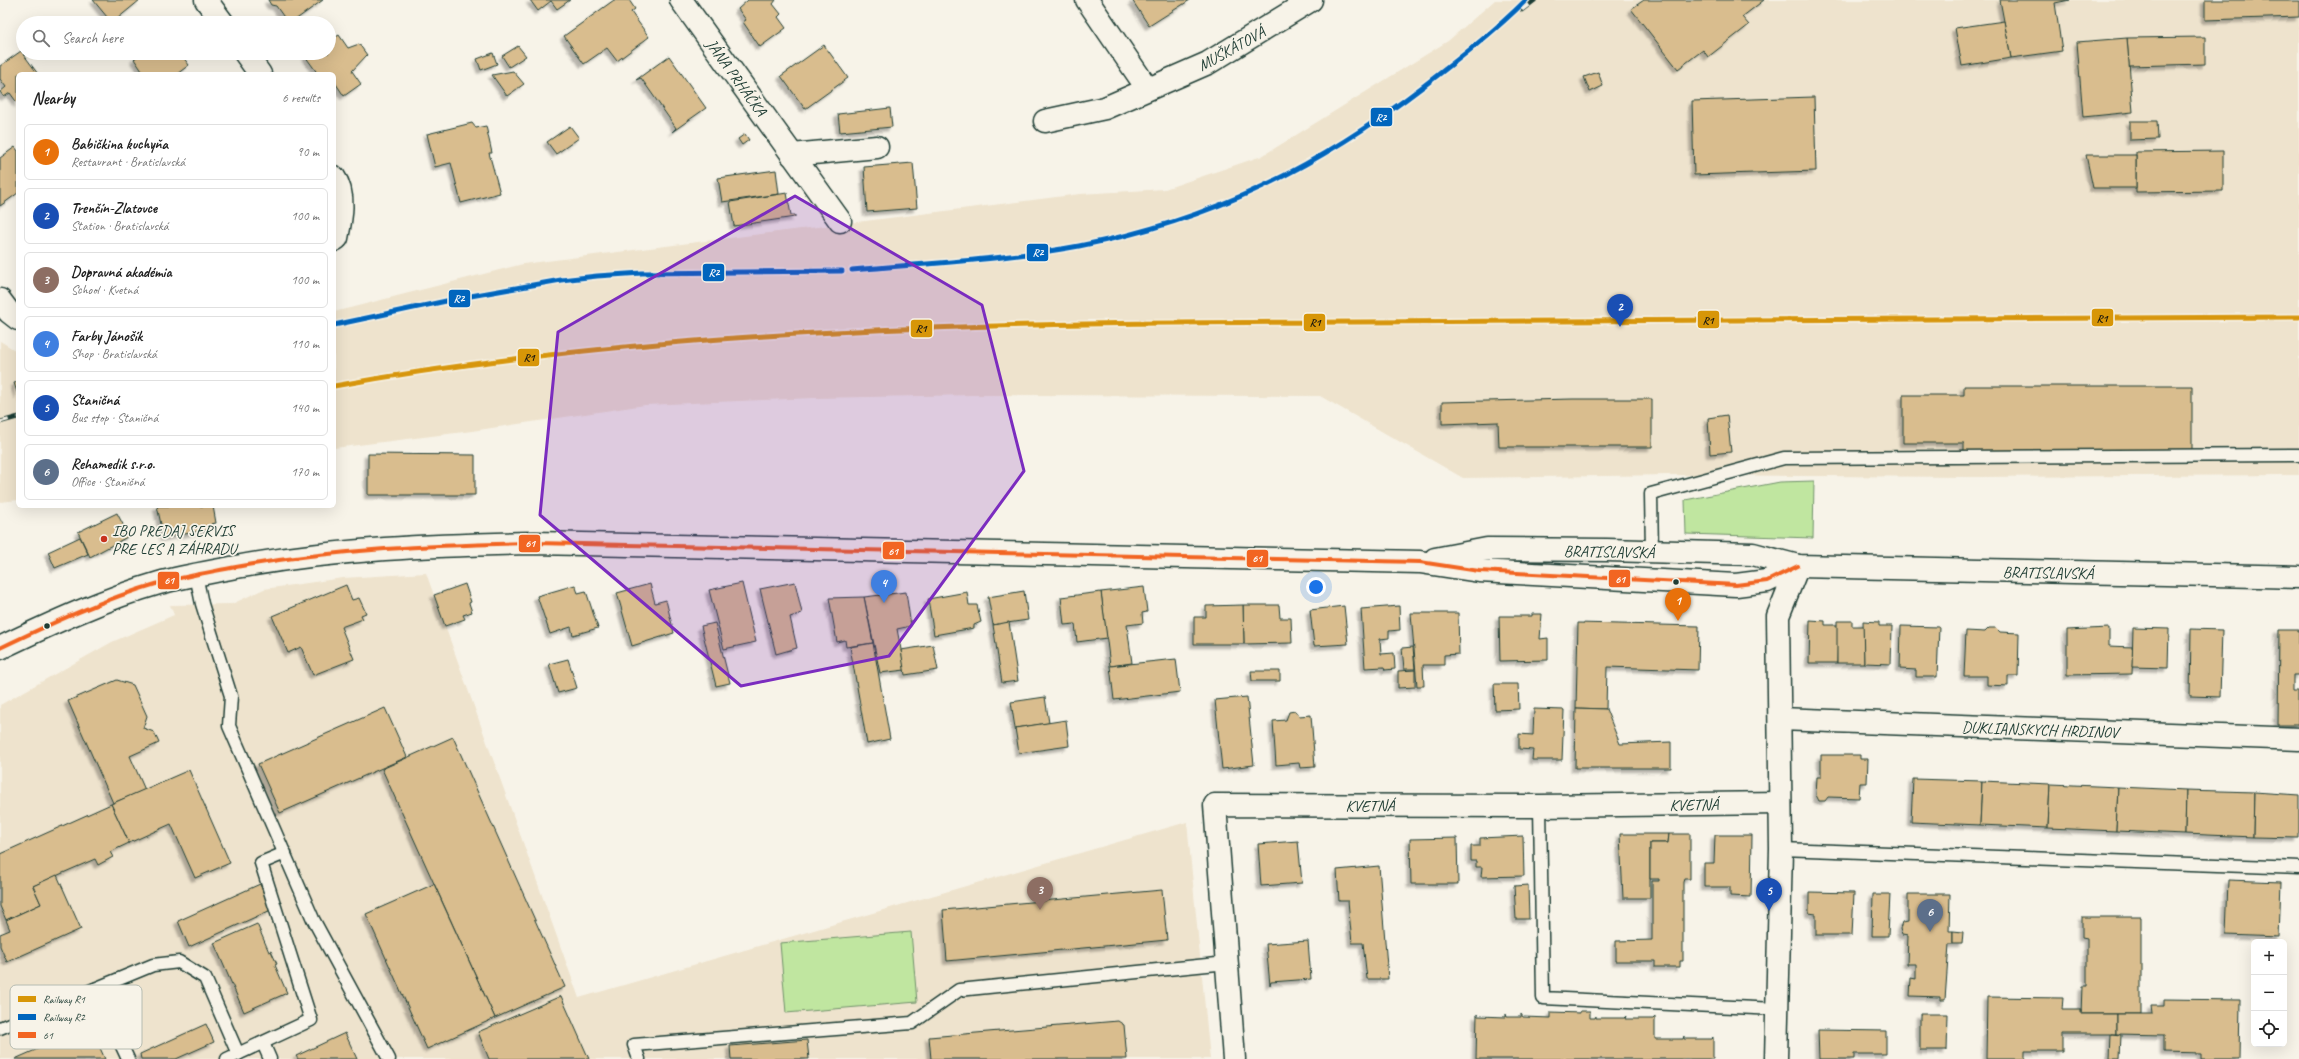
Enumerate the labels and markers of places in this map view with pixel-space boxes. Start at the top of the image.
pin: 2 [1607,294,1633,327]
place label: IBO PREDAJ SERVIS PRE LES A ZÁHRADU [112,521,240,559]
marker: IBO PREDAJ SERVIS PRE LES A ZÁHRADU [99,534,109,544]
pin: 4 [871,570,897,603]
unlabelled marker [1671,577,1681,587]
pin: 1 [1665,588,1691,621]
unlabelled marker [42,621,52,631]
pin: 3 [1027,877,1053,910]
pin: 5 [1756,878,1782,911]
pin: 6 [1917,899,1943,932]

